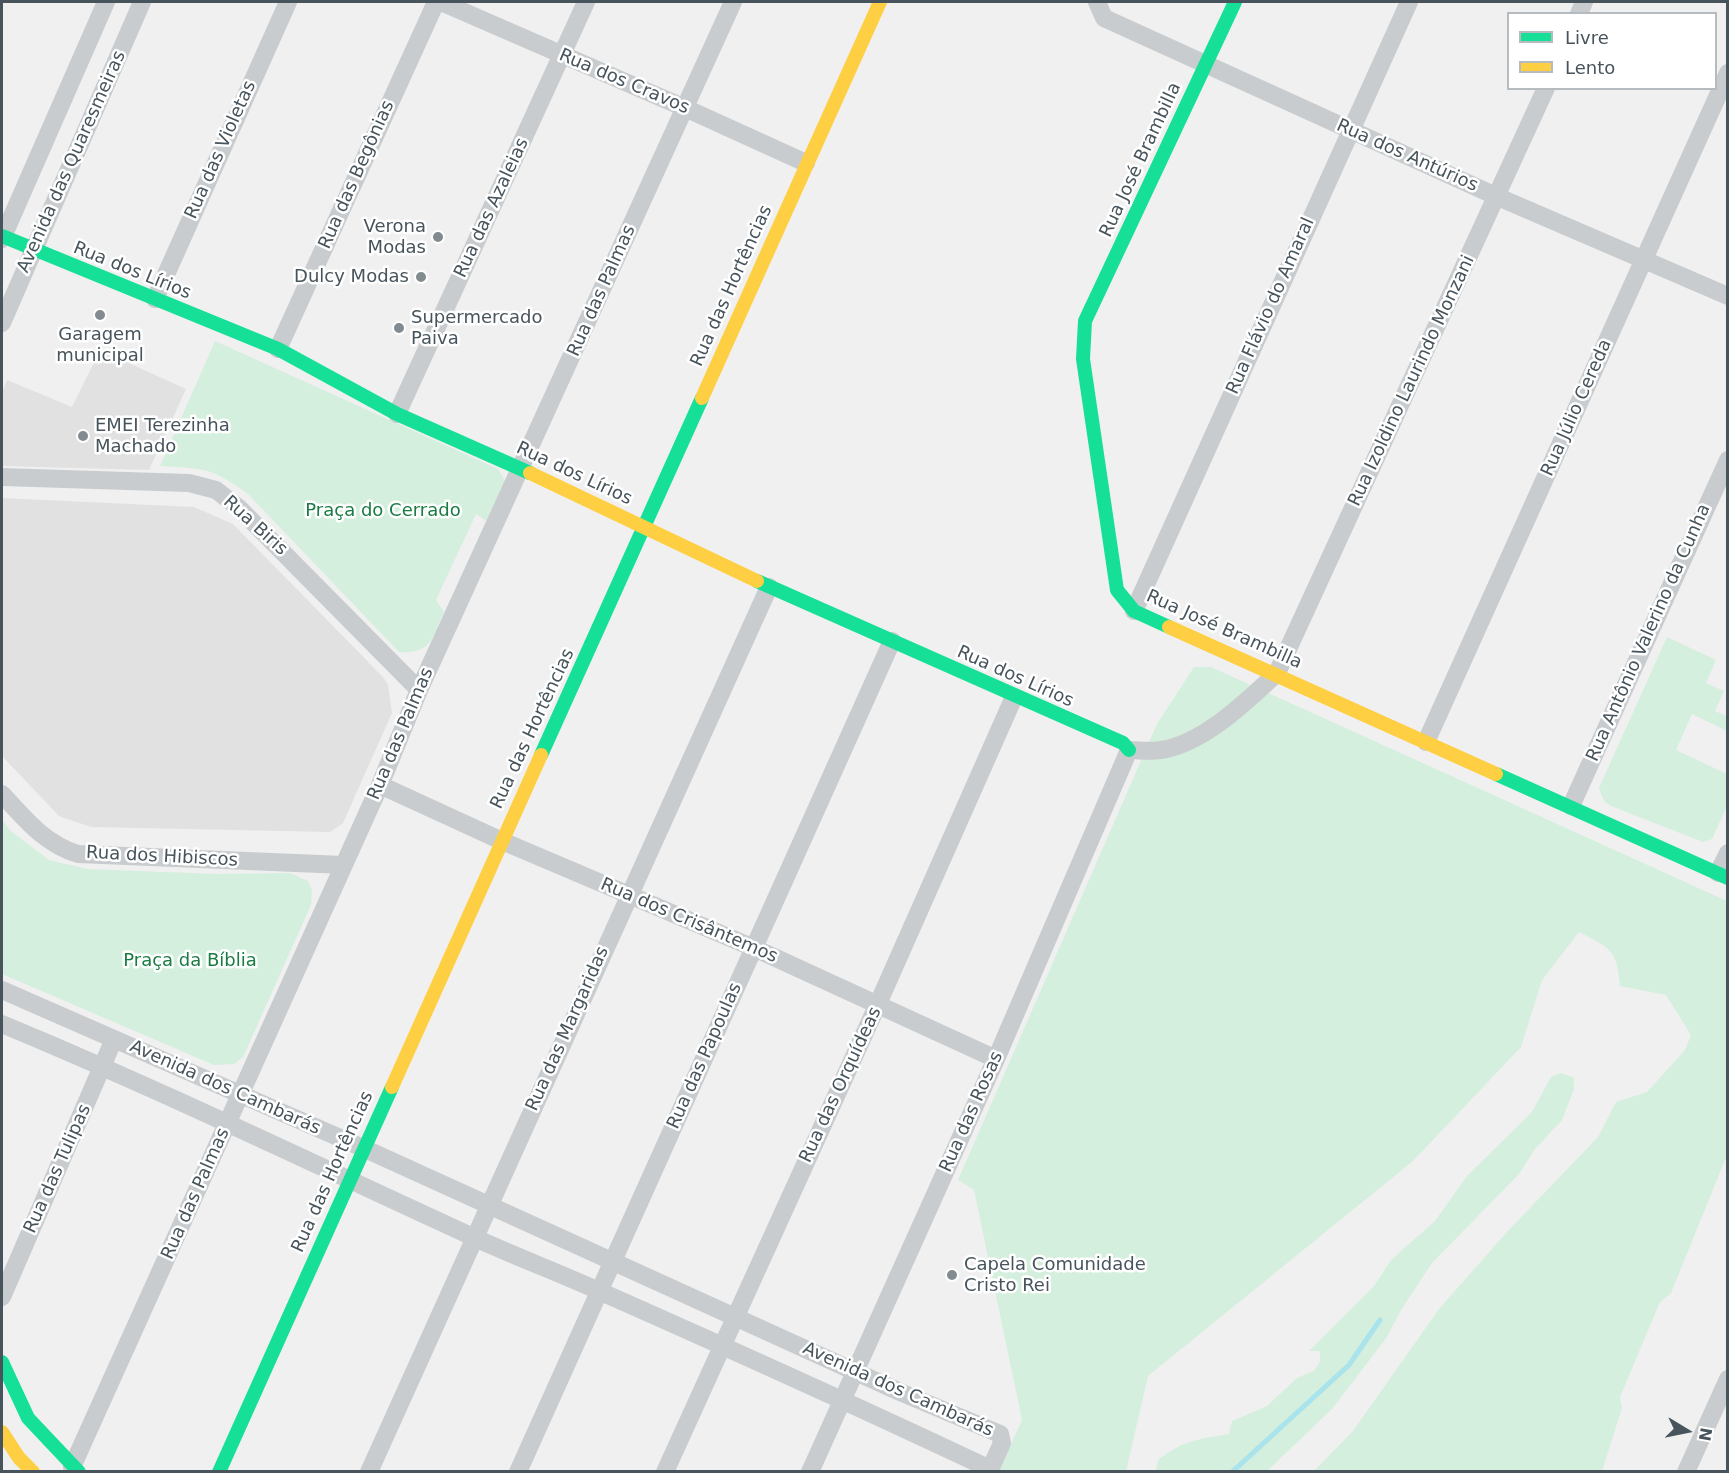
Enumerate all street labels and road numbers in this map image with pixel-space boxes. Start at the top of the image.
street label: Rua dos Cravos [556,45,692,119]
street label: Avenida das Quaresmeiras [13,48,131,276]
street label: Rua das Violetas [181,78,261,222]
street label: Rua José Brambilla [1096,79,1186,241]
street label: Rua das Begônias [315,97,399,253]
street label: Rua dos Antúrios [1333,115,1481,197]
street label: Rua das Azaleias [450,135,534,281]
street label: Rua das Hortências [687,202,777,370]
street label: Rua Flávio do Amaral [1222,214,1320,398]
street label: Rua das Palmas [563,222,641,360]
street label: Rua dos Lírios [70,238,194,304]
street label: Rua Izoldino Laurindo Monzani [1344,252,1480,510]
street label: Rua Júlio Cereda [1537,336,1617,480]
street label: Rua dos Lírios [513,438,635,510]
street label: Rua Biris [218,492,292,560]
street label: Rua Antônio Valerino da Cunha [1582,501,1716,765]
street label: Rua José Brambilla [1143,586,1305,674]
street label: Rua dos Lírios [953,642,1077,712]
street label: Rua das Hortências [486,645,580,813]
street label: Rua das Palmas [363,665,439,803]
street label: Rua dos Hibiscos [86,842,238,872]
street label: Rua dos Crisântemos [597,874,781,968]
street label: Rua das Margaridas [522,943,614,1115]
street label: Rua das Papoulas [663,980,747,1132]
street label: Rua das Orquídeas [795,1004,887,1166]
street label: Avenida dos Cambarás [126,1036,324,1140]
street label: Rua das Rosas [936,1048,1008,1176]
street label: Rua das Hortências [288,1088,378,1256]
street label: Rua das Tulipas [20,1101,96,1237]
street label: Rua das Palmas [157,1125,235,1263]
street label: Avenida dos Cambarás [799,1338,997,1442]

